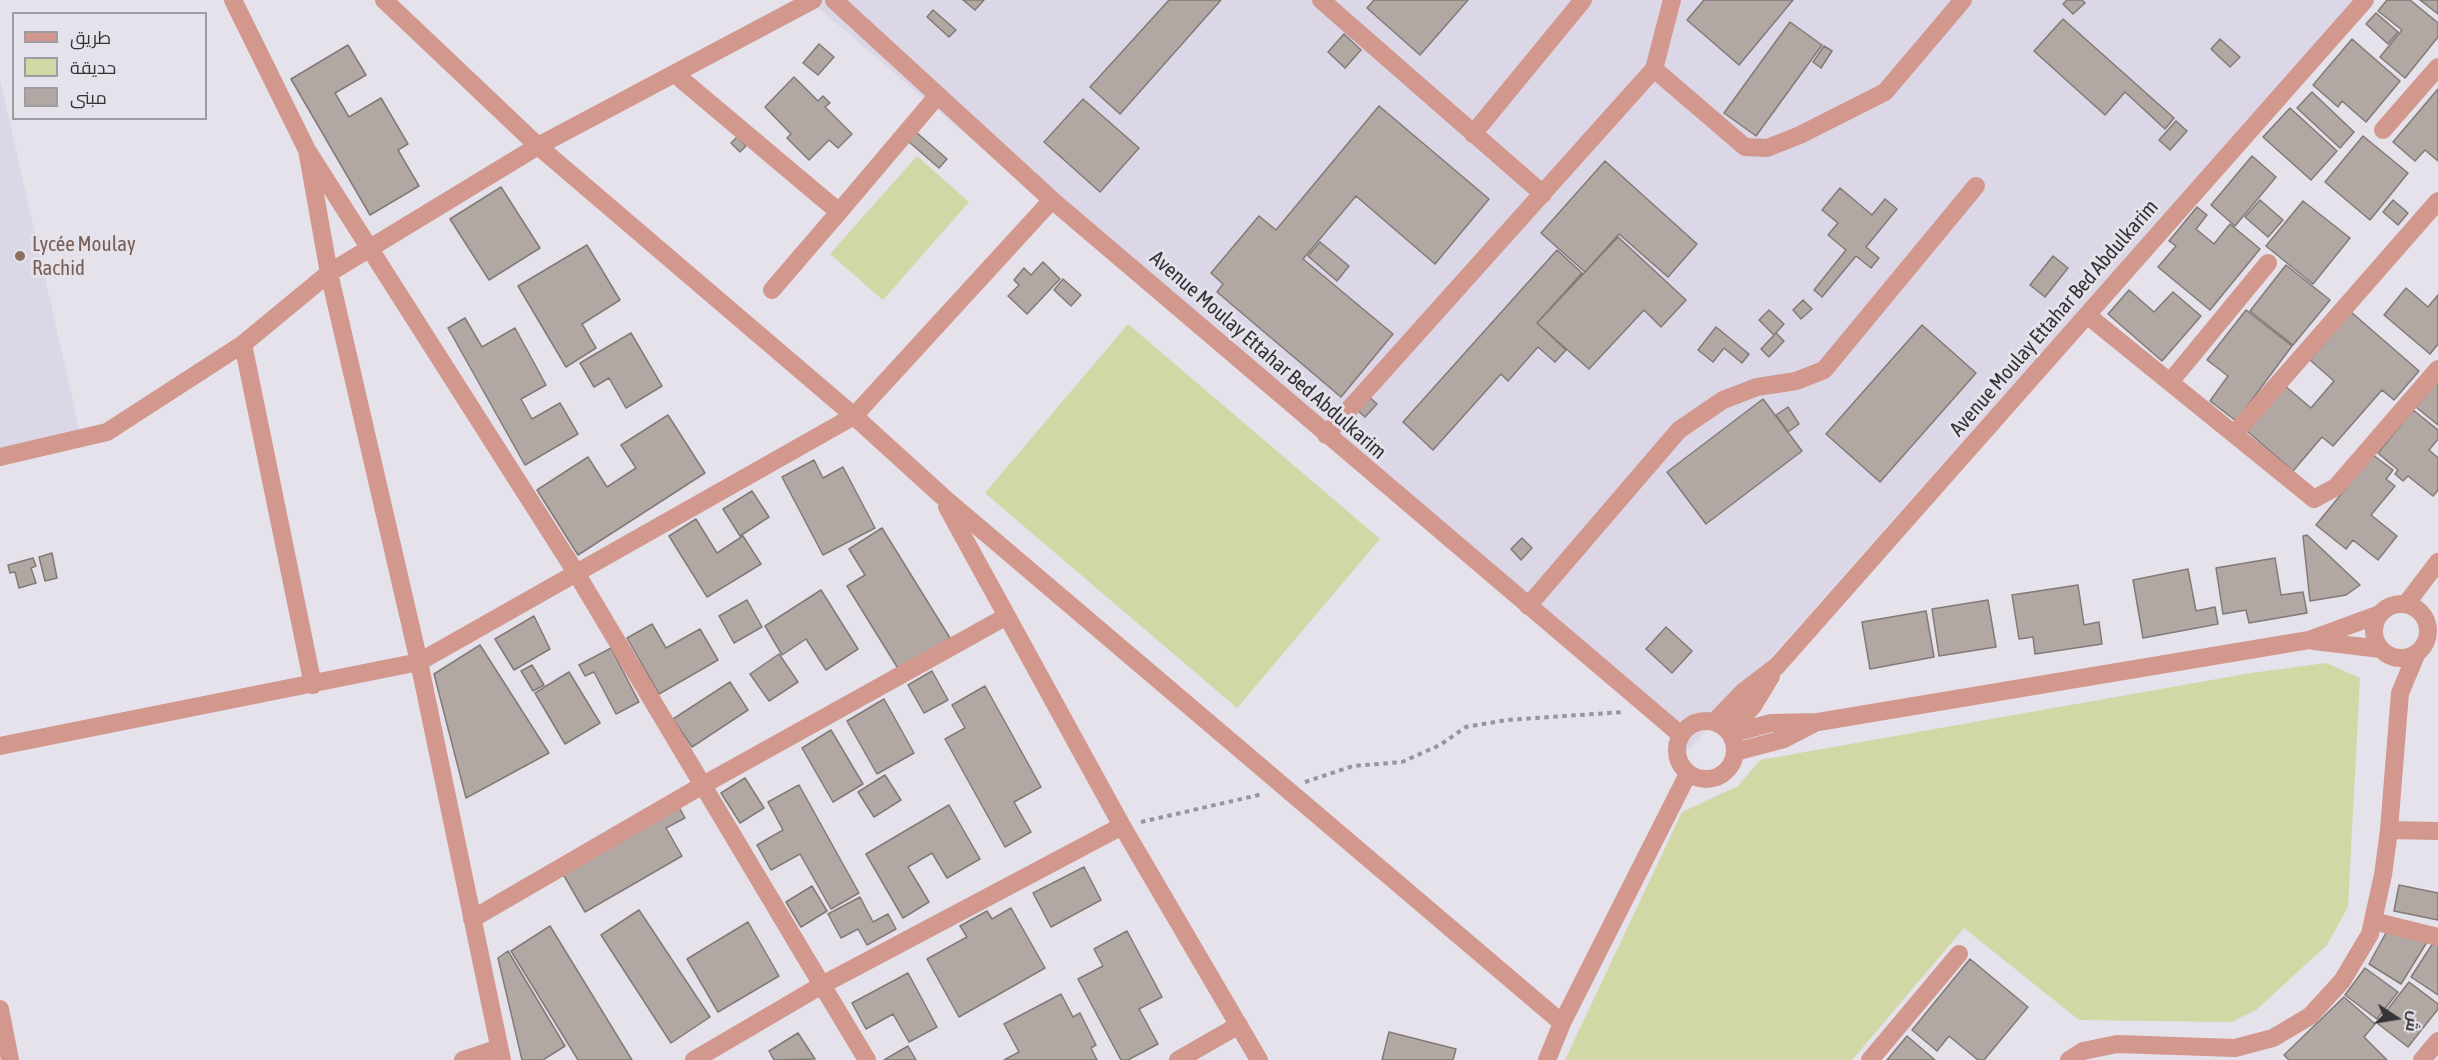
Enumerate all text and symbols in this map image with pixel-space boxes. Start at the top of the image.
legend [12,12,207,120]
text: طريق [70,27,111,48]
text: حديقة [70,57,116,78]
text: مبنى [70,87,107,108]
street label: Avenue Moulay Ettahar Bed Abdulkarim [1944,195,2164,441]
place label: Lycée Moulay Rachid [32,231,136,281]
street label: Avenue Moulay Ettahar Bed Abdulkarim [1145,245,1391,465]
marker: Lycée Moulay Rachid [13,249,27,263]
north arrow [2366,988,2426,1048]
text: ش [2403,1010,2425,1034]

